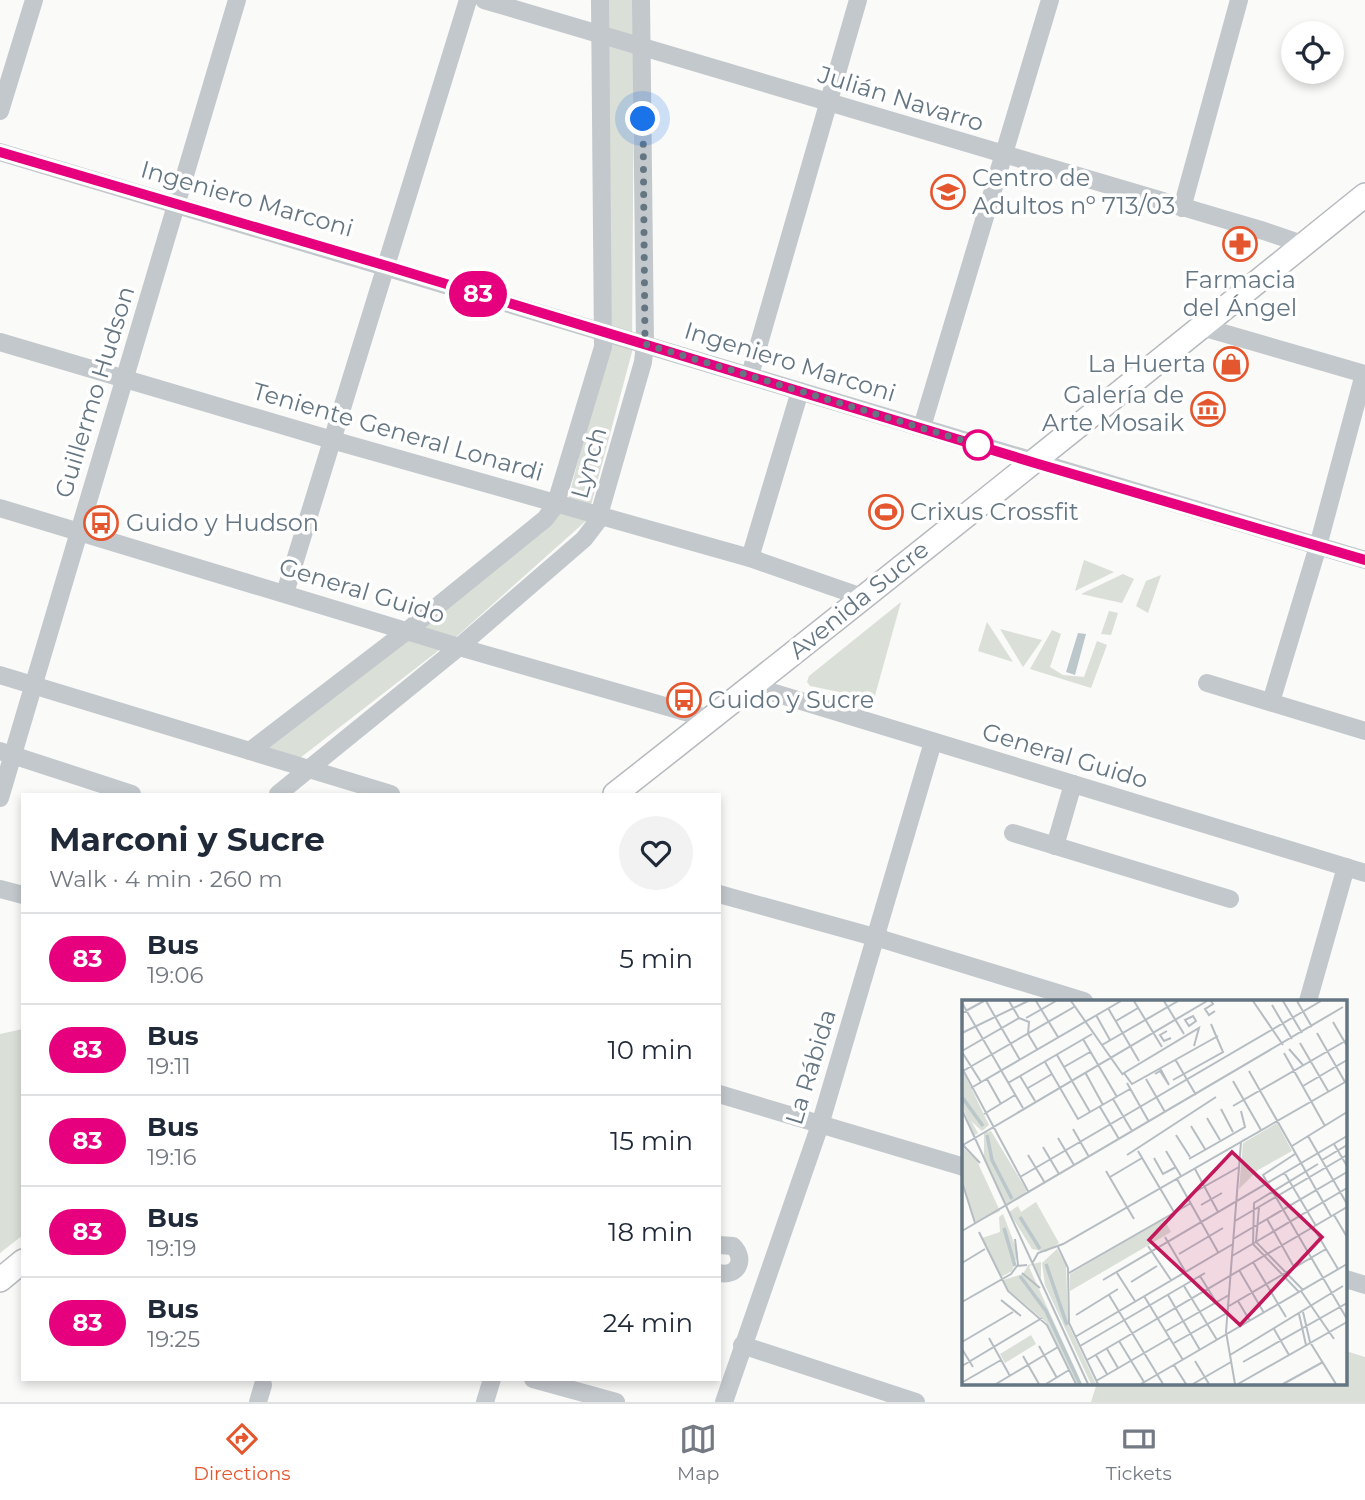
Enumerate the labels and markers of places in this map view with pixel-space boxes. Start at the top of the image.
place label: Centro de Adultos nº 713/03 [972,163,1175,220]
school or university icon: Centro de Adultos nº 713/03 [929,173,967,211]
pharmacy icon: Farmacia del Ángel [1221,225,1259,263]
place label: Farmacia del Ángel [1183,265,1297,322]
shop icon: La Huerta [1212,345,1250,383]
place label: La Huerta [1088,349,1206,378]
place label: Galería de Arte Mosaik [1042,380,1185,437]
museum icon: Galería de Arte Mosaik [1189,390,1227,428]
unlabelled marker [963,430,993,460]
sports icon: Crixus Crossfit [867,493,905,531]
place label: Crixus Crossfit [910,497,1079,526]
bus stop icon: Guido y Hudson [82,504,120,542]
place label: Guido y Hudson [126,508,319,537]
bus stop icon: Guido y Sucre [665,681,703,719]
place label: Guido y Sucre [708,685,874,714]

